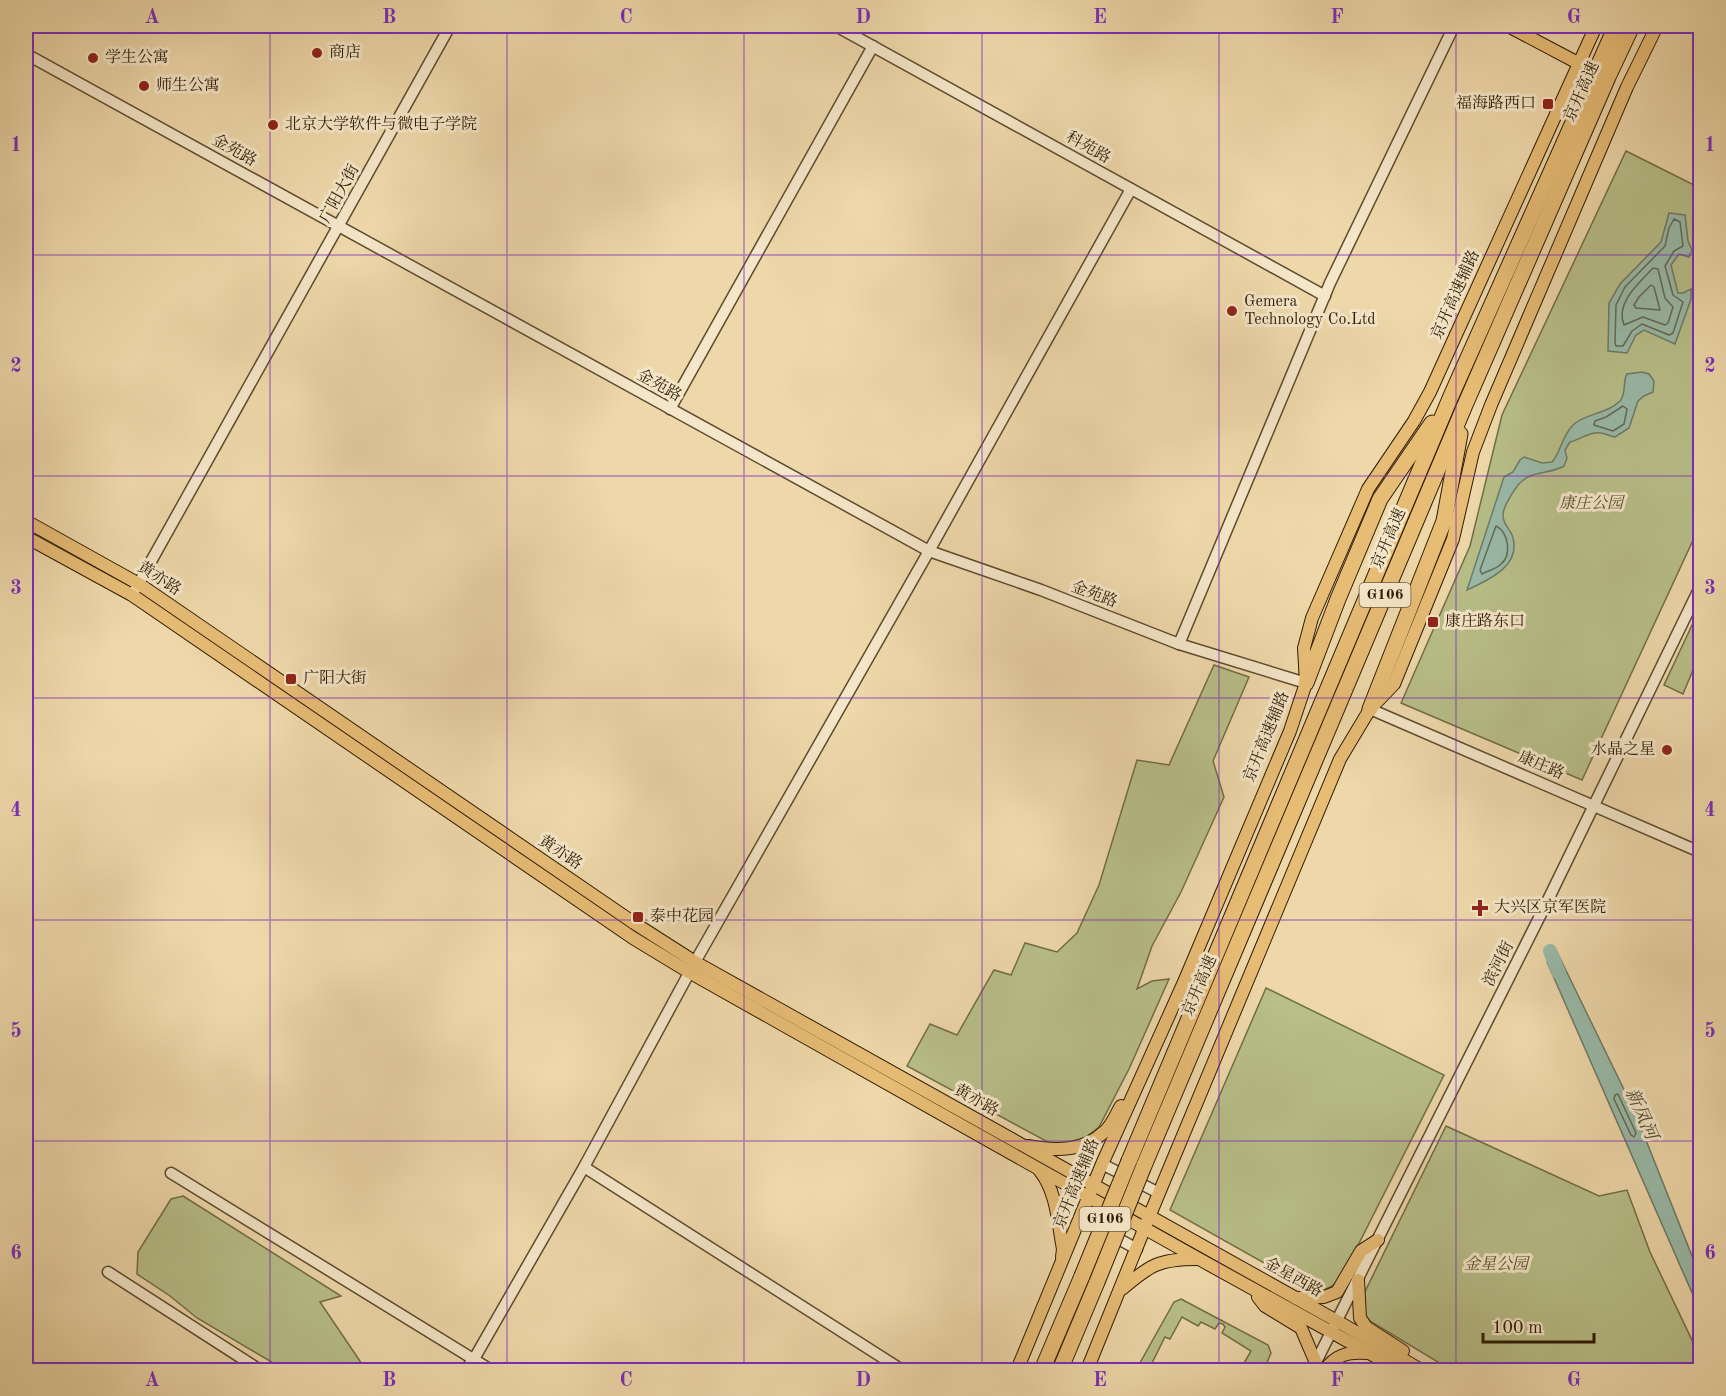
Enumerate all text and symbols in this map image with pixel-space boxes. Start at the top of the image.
text: A [144,8,160,28]
text: B [382,8,396,28]
text: C [619,8,633,28]
text: D [855,8,871,28]
text: E [1093,8,1107,28]
text: F [1330,8,1344,28]
text: G [1567,8,1581,28]
place label: 商店 [329,43,361,61]
marker: 商店 [310,46,324,60]
place label: 学生公寓 [105,48,169,66]
marker: 学生公寓 [86,51,100,65]
street label: 京开高速 [1560,59,1602,124]
place label: 师生公寓 [156,76,220,94]
marker: 师生公寓 [137,79,151,93]
place label: 福海路西口 [1456,94,1536,112]
marker: 福海路西口 [1541,97,1555,111]
place label: 北京大学软件与微电子学院 [285,115,477,133]
marker: 北京大学软件与微电子学院 [266,118,280,132]
street label: 科苑路 [1063,128,1114,167]
street label: 金苑路 [209,131,260,170]
text: 1 [10,136,22,156]
text: 1 [1704,136,1716,156]
street label: 广阳大街 [316,161,363,226]
street label: 京开高速辅路 [1427,247,1483,342]
place label: Gemera Technology Co.Ltd [1244,294,1376,328]
marker: Gemera Technology Co.Ltd [1225,304,1239,318]
text: 2 [10,357,22,377]
text: 2 [1704,357,1716,377]
street label: 金苑路 [634,366,685,405]
park label: 康庄公园 [1559,494,1626,512]
street label: 京开高速 [1367,506,1409,572]
street label: 黄亦路 [135,558,185,599]
street label: 金苑路 [1069,577,1120,611]
text: 3 [10,579,22,599]
text: 3 [1704,579,1716,599]
road number: G106 [1360,583,1410,607]
place label: 康庄路东口 [1445,612,1525,630]
marker: 康庄路东口 [1426,615,1440,629]
place label: 广阳大街 [303,669,367,687]
marker: 广阳大街 [284,672,298,686]
street label: 京开高速辅路 [1240,689,1292,785]
place label: 水晶之星 [1591,740,1655,758]
marker: 水晶之星 [1660,743,1674,757]
street label: 康庄路 [1516,747,1567,783]
text: 4 [10,801,22,821]
text: 4 [1704,801,1716,821]
street label: 黄亦路 [536,831,585,873]
place label: 大兴区京军医院 [1494,898,1606,916]
marker: 大兴区京军医院 [1471,899,1489,917]
place label: 泰中花园 [650,907,714,925]
marker: 泰中花园 [631,910,645,924]
street label: 滨河街 [1479,938,1517,989]
street label: 京开高速 [1178,953,1220,1019]
text: 5 [10,1021,22,1042]
text: 5 [1704,1021,1716,1042]
street label: 黄亦路 [951,1081,1002,1120]
water label: 新凤河 [1622,1085,1663,1145]
street label: 京开高速辅路 [1050,1136,1102,1232]
road number: G106 [1080,1207,1130,1231]
text: 6 [10,1244,22,1264]
text: 6 [1704,1244,1716,1264]
street label: 金星西路 [1261,1254,1326,1301]
park label: 金星公园 [1464,1255,1531,1273]
scale bar [1483,1306,1594,1344]
text: 100 m [1492,1319,1543,1337]
text: A [144,1371,160,1391]
text: B [382,1371,396,1391]
text: C [619,1371,633,1391]
text: D [855,1371,871,1391]
text: E [1093,1371,1107,1391]
text: F [1330,1371,1344,1391]
text: G [1567,1371,1581,1391]

